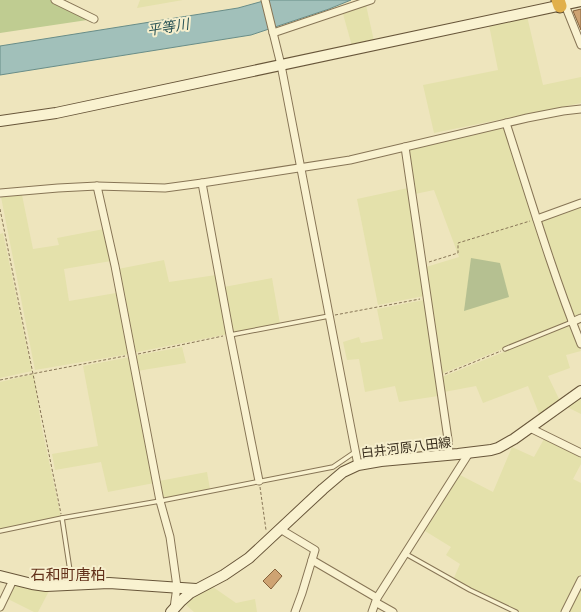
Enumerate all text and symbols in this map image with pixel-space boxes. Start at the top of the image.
water label: 平等川 [146,14,192,41]
street label: 白井河原八田線 [360,433,453,463]
district label: 石和町唐柏 [30,564,106,587]

